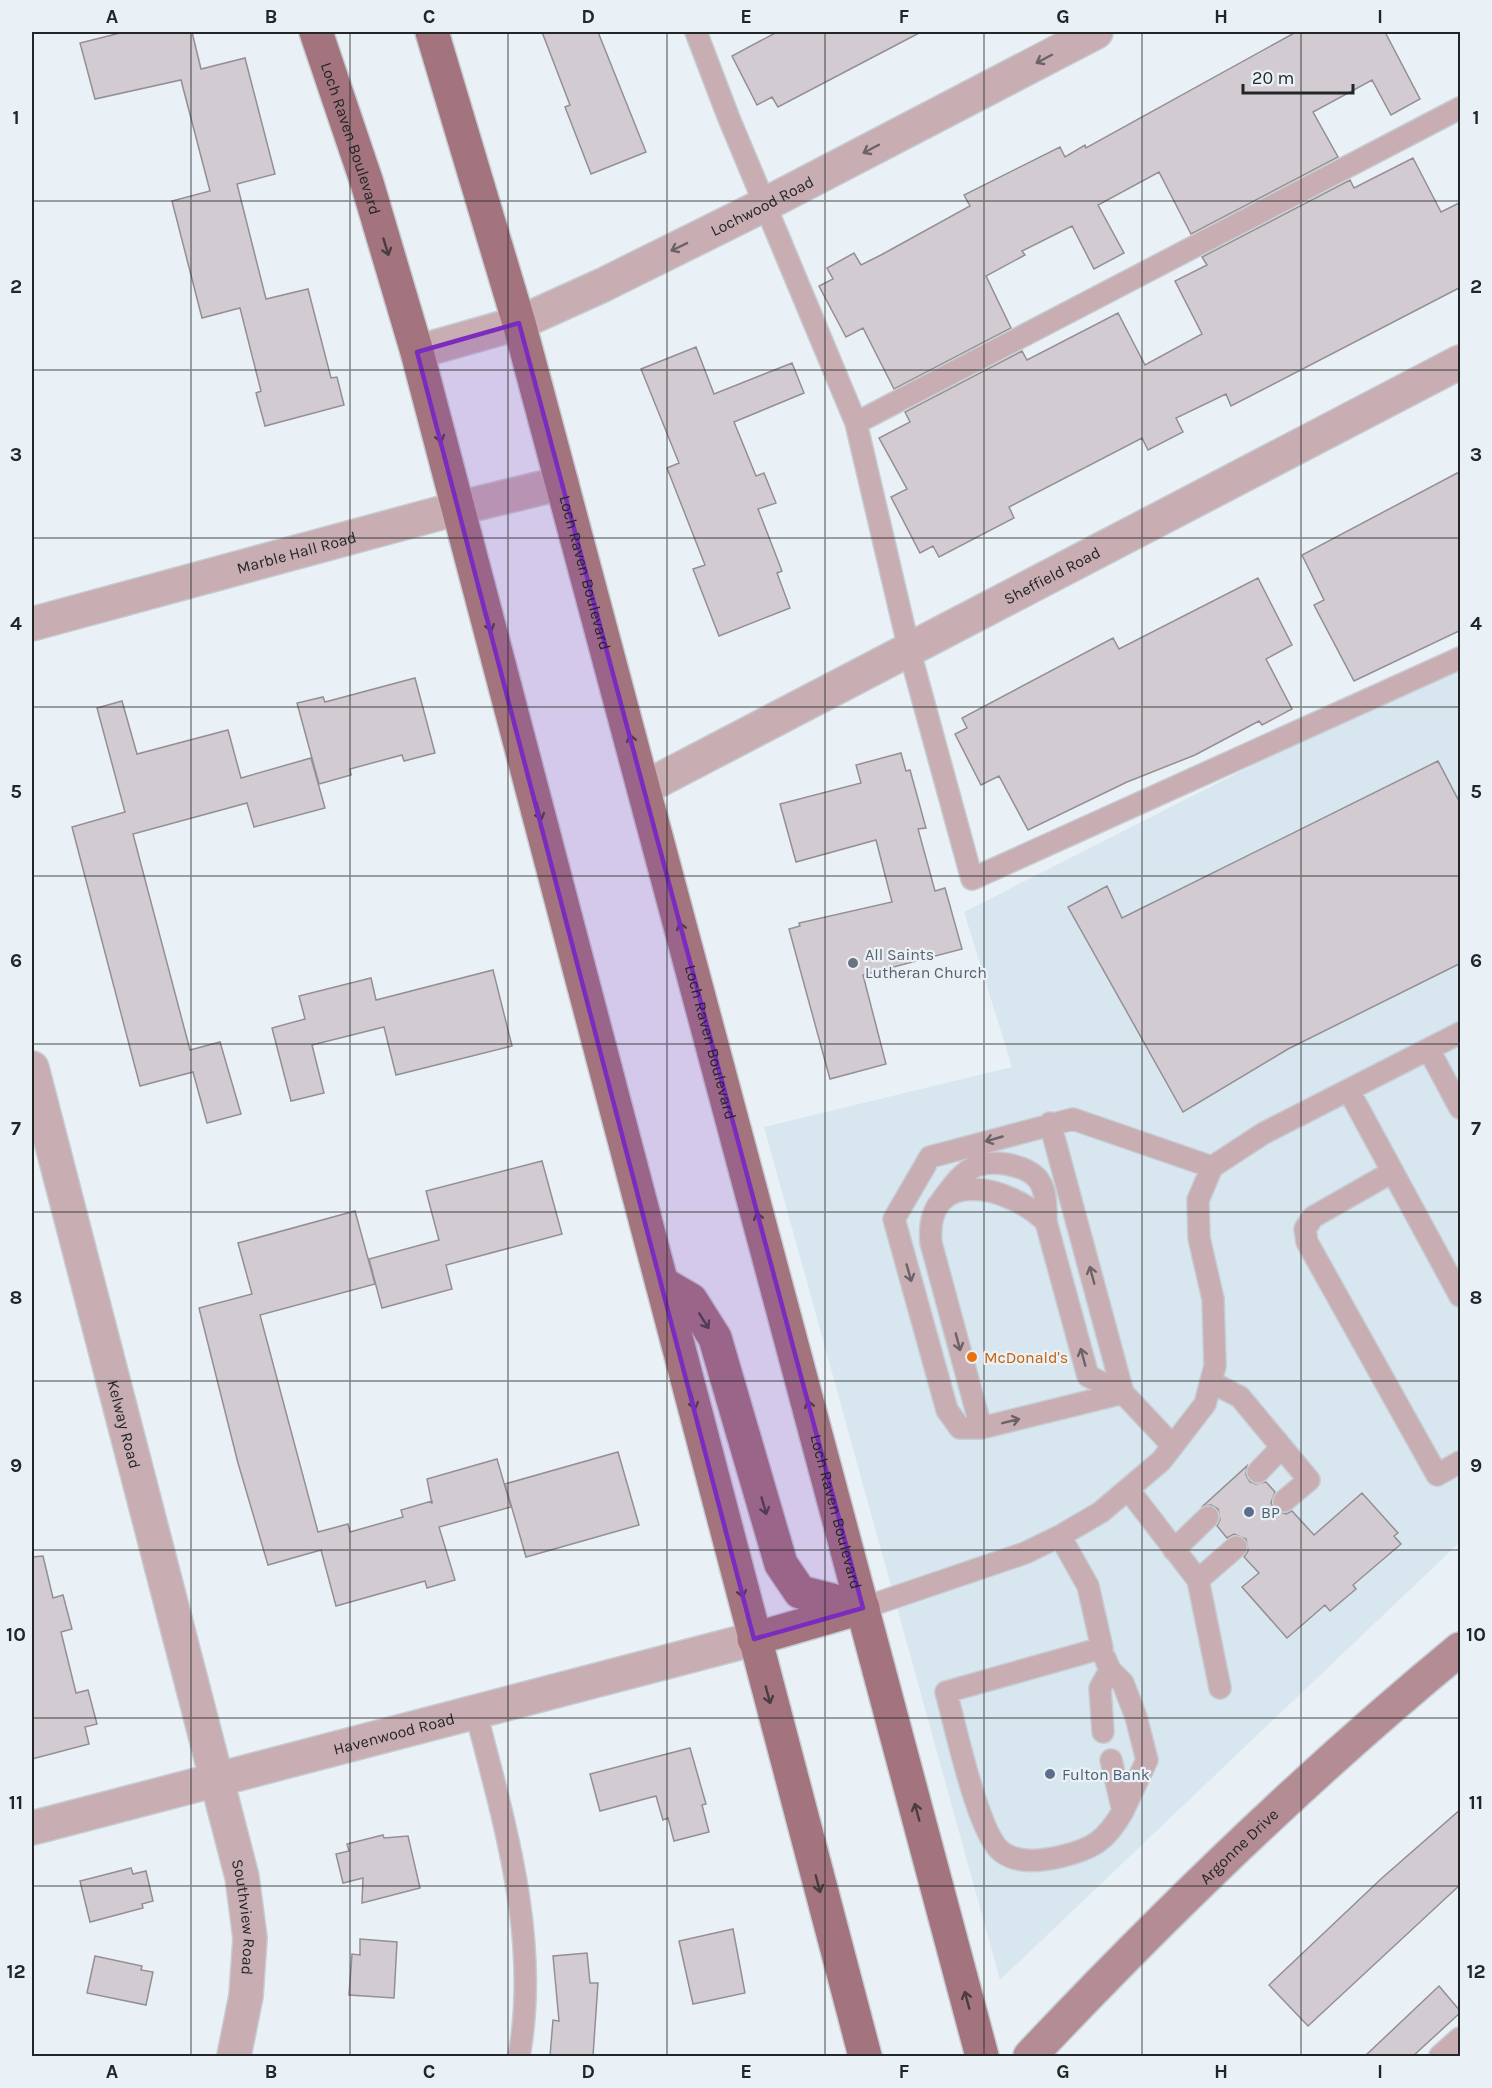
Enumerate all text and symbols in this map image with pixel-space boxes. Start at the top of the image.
text: A [106,5,119,28]
text: B [265,5,277,28]
text: C [423,5,435,28]
text: D [581,5,595,28]
text: E [740,5,752,28]
text: F [899,5,910,28]
text: G [1056,5,1070,28]
text: H [1214,5,1228,28]
text: I [1377,5,1383,28]
one-way arrow [1035,53,1053,65]
scale bar [1243,57,1352,95]
street label: Loch Raven Boulevard [317,59,385,217]
text: 20 m [1252,67,1294,89]
text: 1 [12,106,20,129]
text: 1 [1472,106,1480,129]
one-way arrow [863,143,880,155]
street label: Lochwood Road [707,171,817,240]
one-way arrow [381,237,392,256]
one-way arrow [670,241,688,253]
text: 2 [10,275,22,298]
text: 2 [1470,275,1482,298]
one-way arrow [434,425,446,444]
text: 3 [10,443,22,466]
text: 3 [1470,443,1482,466]
street label: Loch Raven Boulevard [556,493,615,652]
street label: Marble Hall Road [234,527,358,578]
street label: Sheffield Road [1000,542,1103,608]
text: 4 [10,612,22,635]
text: 4 [1470,612,1482,635]
one-way arrow [484,613,495,632]
one-way arrow [625,733,637,752]
text: 5 [10,780,22,803]
text: 5 [1470,780,1482,803]
one-way arrow [533,802,545,821]
one-way arrow [676,922,687,941]
place label: All Saints Lutheran Church [865,945,987,982]
text: 6 [10,949,22,972]
text: 6 [1470,949,1482,972]
marker: All Saints Lutheran Church [846,956,860,970]
street label: Loch Raven Boulevard [681,963,741,1122]
text: 7 [11,1117,21,1140]
text: 7 [1471,1117,1481,1140]
one-way arrow [985,1134,1004,1145]
one-way arrow [753,1212,765,1231]
one-way arrow [904,1264,915,1283]
one-way arrow [1085,1266,1097,1285]
text: 8 [10,1286,22,1309]
text: 8 [1470,1286,1482,1309]
one-way arrow [698,1313,711,1330]
one-way arrow [952,1332,964,1351]
place label: McDonald's [984,1348,1068,1367]
one-way arrow [1077,1348,1088,1367]
marker: McDonald's [965,1350,979,1364]
street label: Kelway Road [104,1378,145,1471]
one-way arrow [687,1391,699,1410]
one-way arrow [803,1400,815,1419]
one-way arrow [1001,1414,1020,1426]
street label: Loch Raven Boulevard [807,1432,866,1591]
text: 9 [10,1454,22,1477]
text: 9 [1470,1454,1482,1477]
one-way arrow [759,1496,770,1515]
place label: BP [1261,1503,1280,1522]
marker: BP [1242,1505,1256,1519]
one-way arrow [736,1580,747,1599]
text: 10 [6,1623,26,1646]
text: 10 [1466,1623,1486,1646]
one-way arrow [763,1686,775,1705]
street label: Havenwood Road [331,1708,457,1758]
place label: Fulton Bank [1062,1765,1150,1784]
marker: Fulton Bank [1043,1767,1057,1781]
text: 11 [9,1791,23,1814]
text: 11 [1469,1791,1483,1814]
one-way arrow [911,1802,922,1821]
street label: Argonne Drive [1195,1804,1282,1888]
street label: Southview Road [228,1857,259,1976]
one-way arrow [813,1874,825,1893]
text: 12 [6,1960,26,1983]
text: 12 [1466,1960,1486,1983]
one-way arrow [961,1991,972,2010]
text: A [106,2060,119,2083]
text: B [265,2060,277,2083]
text: C [423,2060,435,2083]
text: D [581,2060,595,2083]
text: E [740,2060,752,2083]
text: F [899,2060,910,2083]
text: G [1056,2060,1070,2083]
text: H [1214,2060,1228,2083]
text: I [1377,2060,1383,2083]

